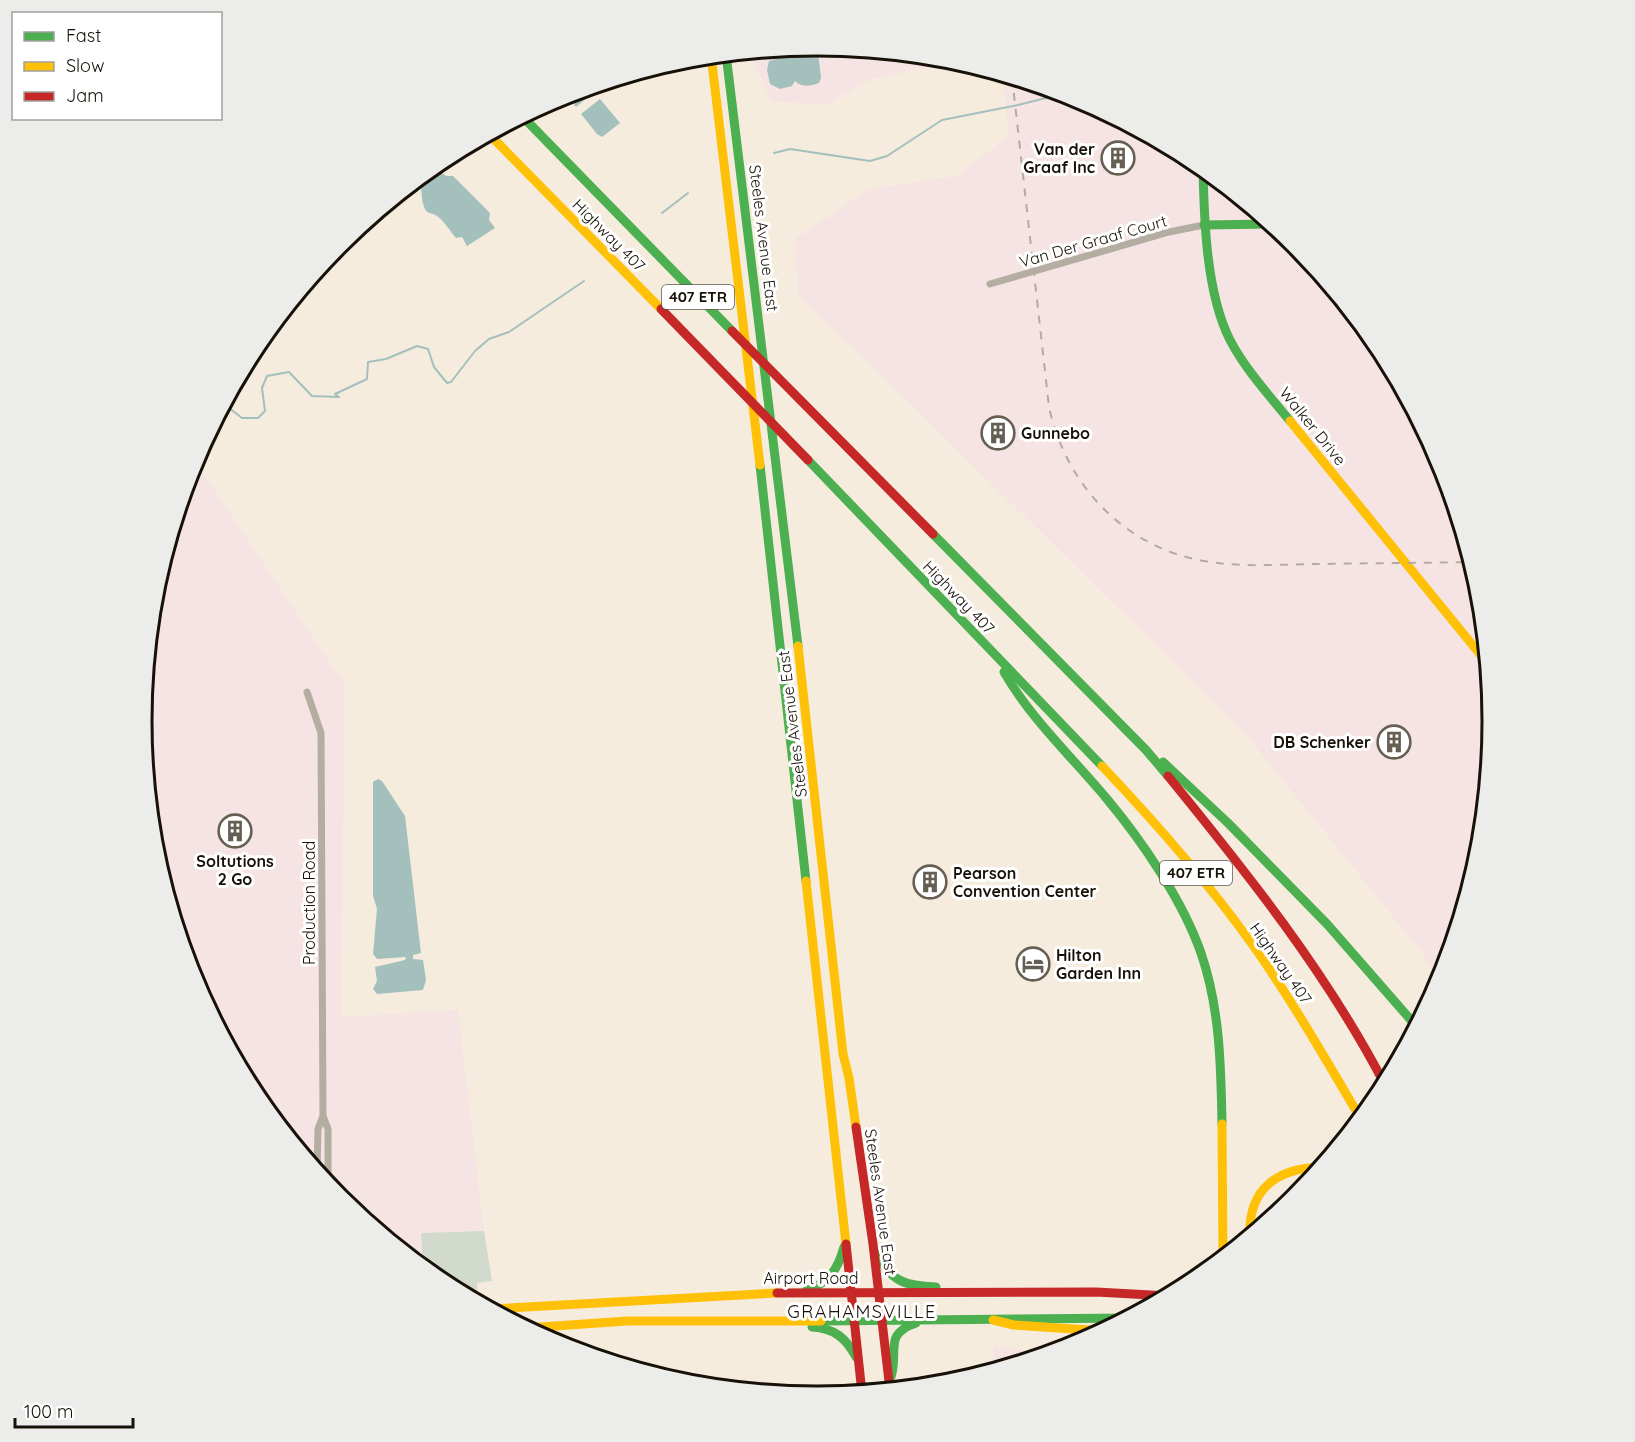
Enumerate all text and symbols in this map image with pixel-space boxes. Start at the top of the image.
legend [12,12,222,120]
text: Fast [66,24,101,47]
text: Slow [66,54,104,77]
text: Jam [66,84,104,107]
place label: Van der Graaf Inc [1023,139,1095,177]
building icon: Van der Graaf Inc [1100,140,1136,176]
street label: Steeles Avenue East [745,164,783,312]
street label: Highway 407 [569,195,649,275]
street label: Van Der Graaf Court [1017,210,1169,272]
road number: 407 ETR [662,285,734,309]
street label: Walker Drive [1275,383,1351,469]
building icon: Gunnebo [980,415,1016,451]
place label: Gunnebo [1021,423,1090,443]
street label: Highway 407 [919,556,999,638]
street label: Steeles Avenue East [773,650,811,798]
building icon: DB Schenker [1376,724,1412,760]
place label: DB Schenker [1273,732,1371,752]
building icon: Soltutions 2 Go [217,813,253,849]
street label: Production Road [299,841,319,965]
place label: Soltutions 2 Go [196,851,274,889]
road number: 407 ETR [1160,861,1232,885]
place label: Pearson Convention Center [953,863,1097,901]
building icon: Pearson Convention Center [912,864,948,900]
street label: Highway 407 [1246,919,1316,1007]
place label: Hilton Garden Inn [1056,945,1141,983]
hotel icon: Hilton Garden Inn [1015,946,1051,982]
street label: Steeles Avenue East [861,1127,901,1277]
street label: Airport Road [764,1268,858,1288]
district label: GRAHAMSVILLE [787,1300,937,1323]
scale bar [15,1391,134,1429]
text: 100 m [24,1400,73,1423]

